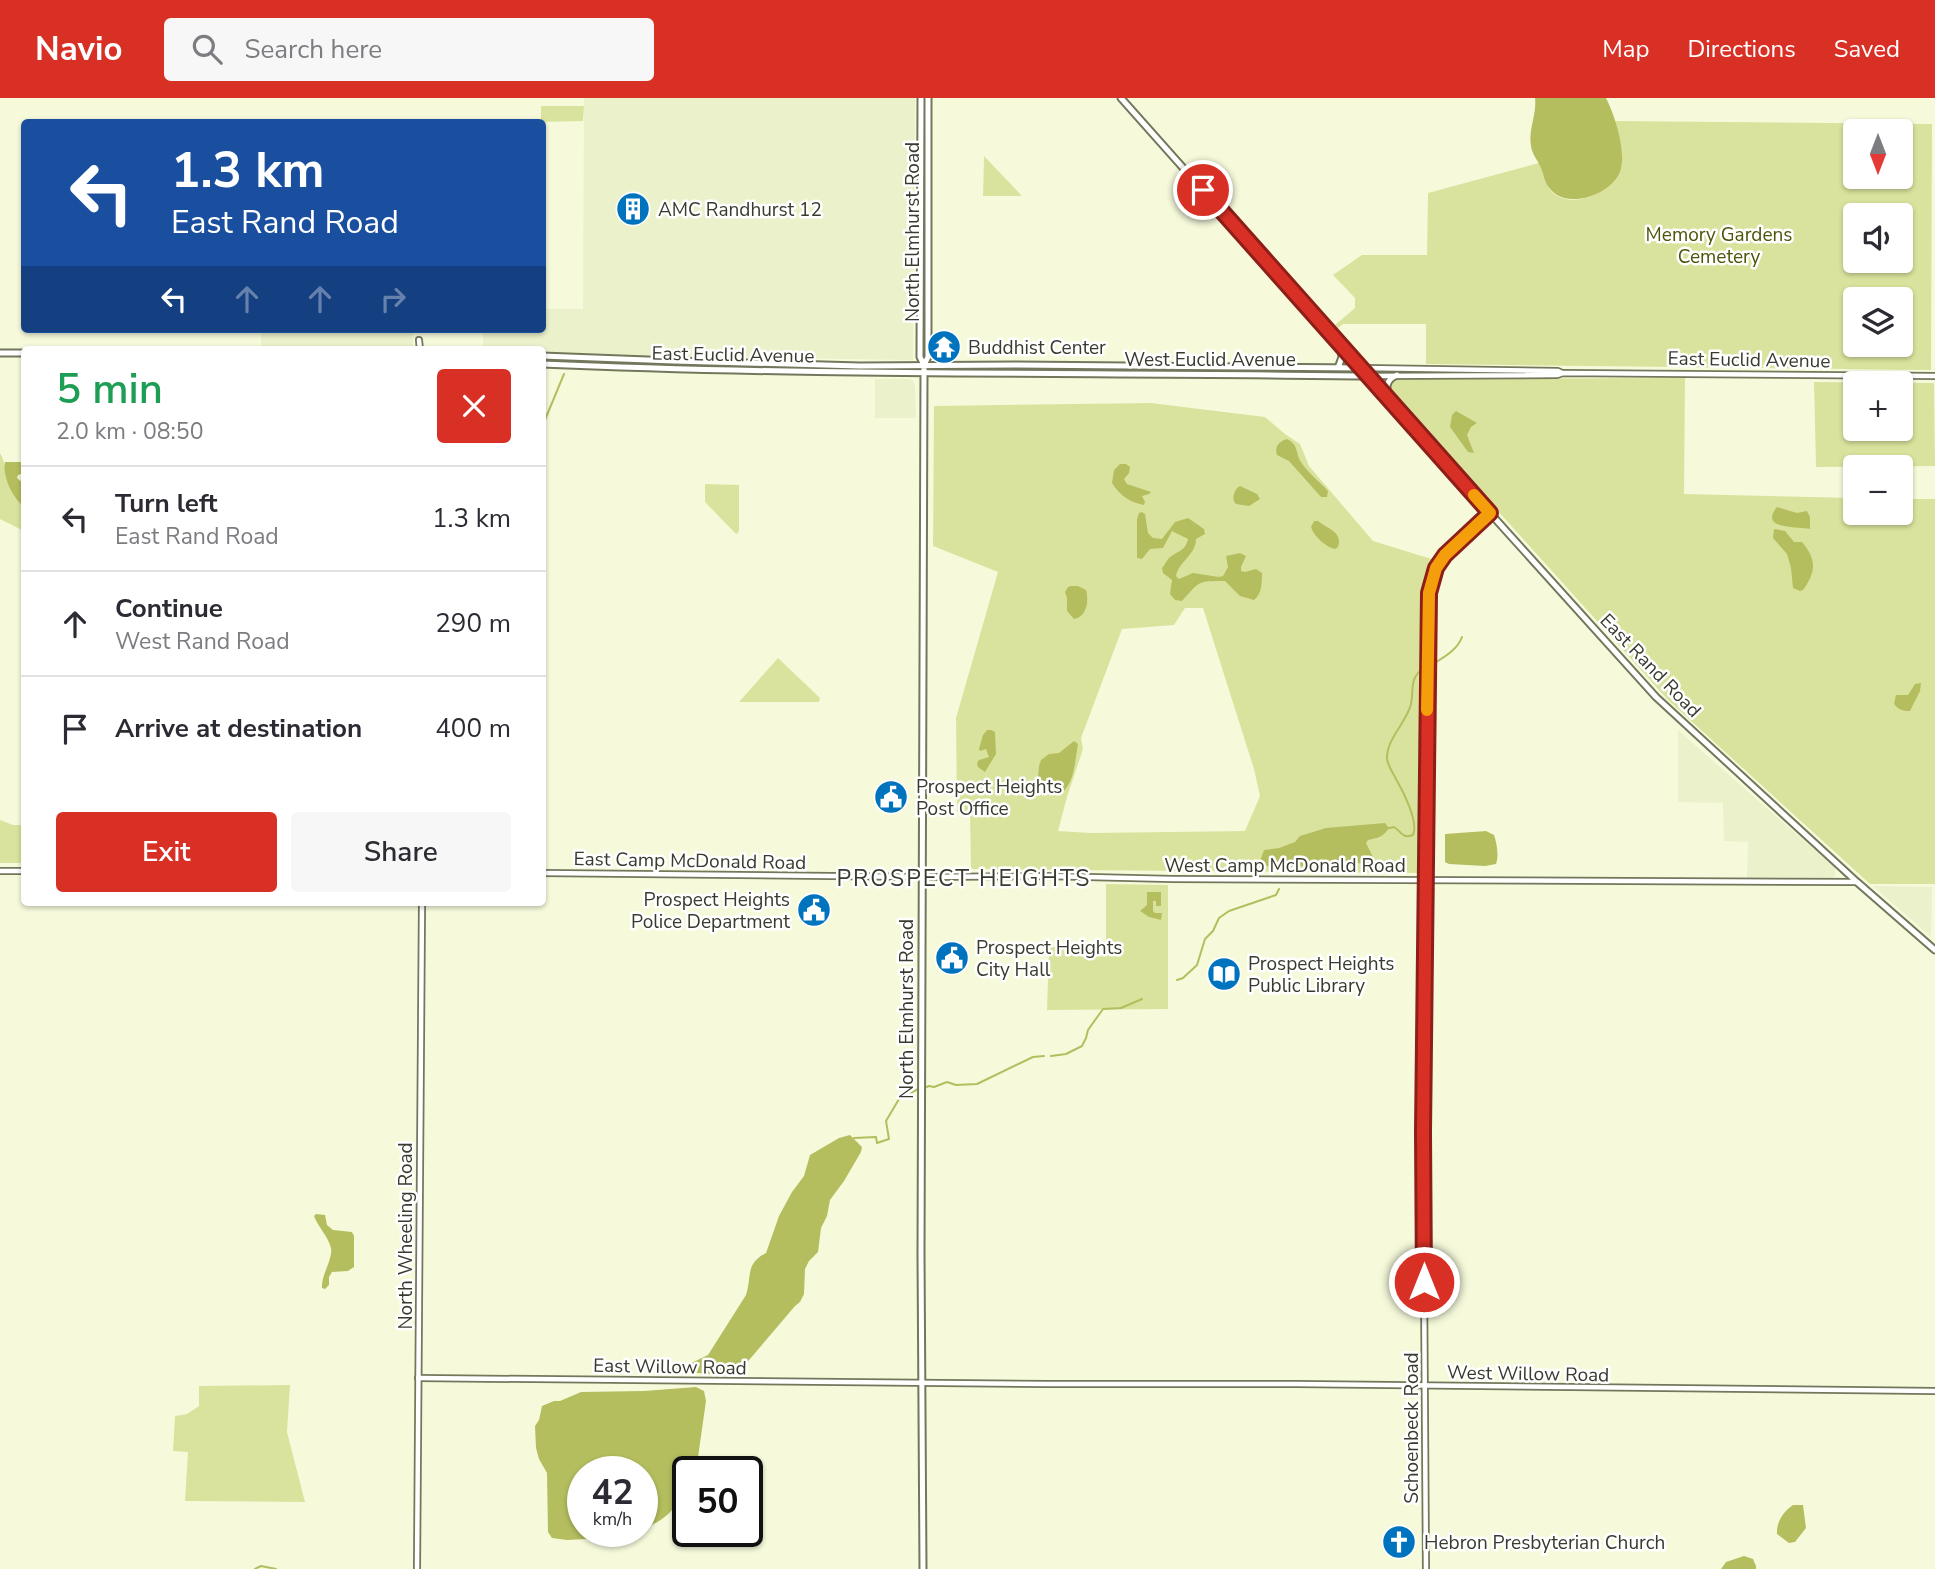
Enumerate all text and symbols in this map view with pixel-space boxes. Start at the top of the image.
search box [164,18,654,81]
text: Navio [35,27,122,72]
icon: search [188,30,226,68]
text: Search here [244,32,382,67]
text: Map [1602,33,1649,65]
text: Directions [1687,33,1796,65]
text: Saved [1834,33,1900,65]
north arrow [1843,119,1913,189]
map controls [1843,119,1913,525]
text: 1.3 km [171,137,324,204]
street label: North Elmhurst Road [900,142,926,322]
icon: left [56,147,147,238]
pin [1173,160,1233,220]
icon: arrive [1184,171,1222,209]
building icon: AMC Randhurst 12 [614,190,652,228]
place label: AMC Randhurst 12 [658,197,822,223]
text: East Rand Road [171,201,399,244]
button: sound [1843,203,1913,273]
park label: Memory Gardens Cemetery [1646,222,1792,270]
icon: left [155,280,193,318]
icon: ahead [228,280,266,318]
icon: ahead [301,280,339,318]
icon: right [374,280,412,318]
button: layers [1843,287,1913,357]
temple icon: Buddhist Center [925,328,963,366]
place label: Buddhist Center [968,335,1106,361]
street label: East Euclid Avenue [651,341,815,369]
street label: East Euclid Avenue [1667,346,1831,374]
street label: West Euclid Avenue [1124,347,1296,373]
text: 5 min [56,361,163,418]
button: close [437,369,511,443]
button: + [1843,371,1913,441]
text: 2.0 km · 08:50 [56,416,203,447]
button: − [1843,455,1913,525]
text: Turn left [115,486,218,521]
icon: left [56,500,94,538]
text: 1.3 km [432,501,511,536]
text: East Rand Road [115,521,279,552]
text: Continue [115,591,223,626]
icon: ahead [56,605,94,643]
text: 290 m [435,606,511,641]
street label: East Rand Road [1594,608,1707,723]
text: West Rand Road [115,626,290,657]
icon: arrive [56,710,94,748]
text: Arrive at destination [115,711,362,746]
text: 400 m [435,711,511,746]
place label: Prospect Heights Post Office [916,774,1062,822]
public building icon: Prospect Heights Post Office [872,778,910,816]
button: Exit [56,812,277,892]
button: Share [291,812,511,892]
street label: East Camp McDonald Road [573,846,806,876]
street label: West Camp McDonald Road [1164,853,1406,879]
district label: PROSPECT HEIGHTS [837,863,1091,894]
place label: Prospect Heights Police Department [631,887,790,935]
public building icon: Prospect Heights Police Department [795,891,833,929]
street label: North Elmhurst Road [894,919,920,1099]
place label: Prospect Heights City Hall [976,935,1122,983]
public building icon: Prospect Heights City Hall [933,939,971,977]
place label: Prospect Heights Public Library [1248,951,1394,999]
library icon: Prospect Heights Public Library [1205,955,1243,993]
street label: North Wheeling Road [393,1142,419,1330]
position arrow [1387,1245,1461,1319]
street label: Schoenbeck Road [1399,1352,1425,1504]
street label: East Willow Road [593,1353,747,1381]
street label: West Willow Road [1447,1360,1609,1388]
speed limit sign: 50 [672,1456,763,1547]
text: 42 [591,1469,634,1516]
text: km/h [593,1507,632,1531]
church icon: Hebron Presbyterian Church [1380,1523,1418,1561]
place label: Hebron Presbyterian Church [1424,1530,1665,1556]

